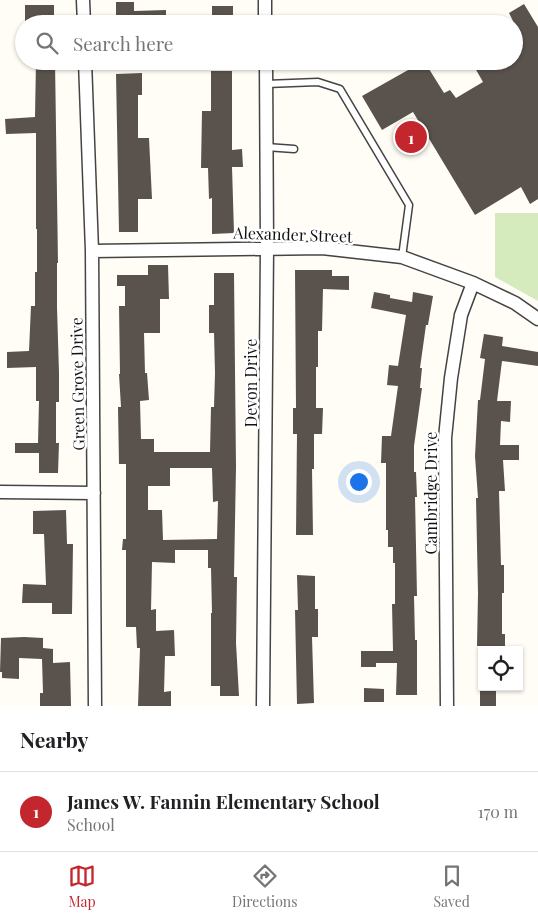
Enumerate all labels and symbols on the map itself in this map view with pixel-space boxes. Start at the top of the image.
pin: 1 [395,118,427,156]
street label: Alexander Street [232,221,353,247]
street label: Green Grove Drive [65,317,89,451]
street label: Devon Drive [240,339,261,427]
street label: Cambridge Drive [420,432,441,554]
your location [346,469,372,495]

